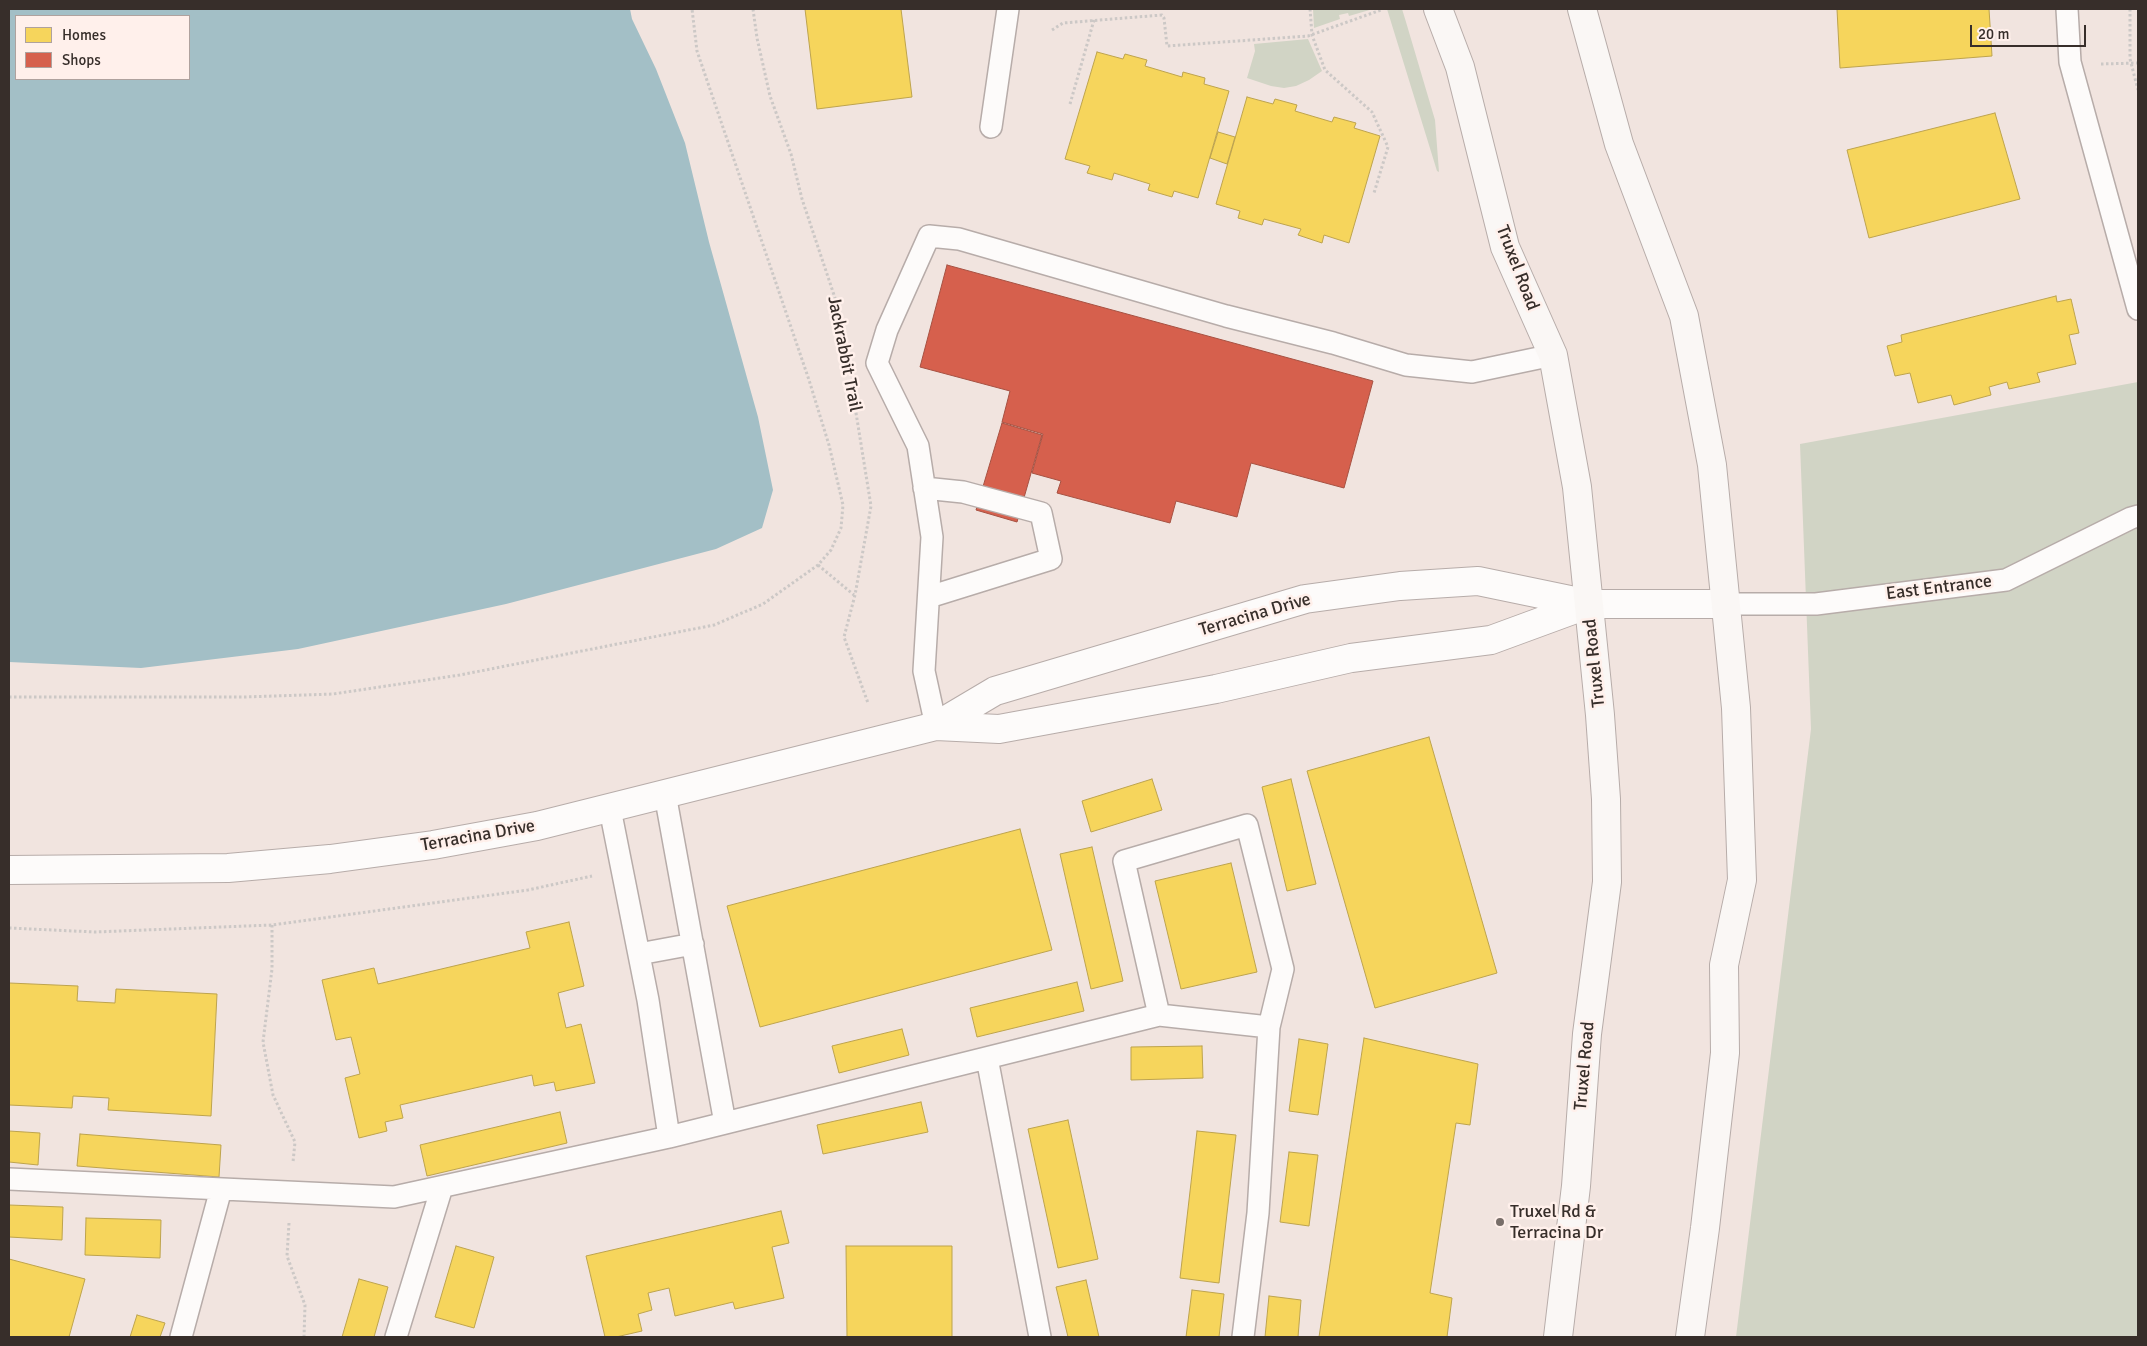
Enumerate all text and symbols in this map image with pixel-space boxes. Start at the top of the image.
legend [15,15,190,80]
scale bar [1972,15,2088,47]
text: 20 m [1978,25,2009,43]
text: Homes [62,26,106,44]
text: Shops [62,51,101,69]
street label: Truxel Road [1491,223,1543,313]
street label: Jackrabbit Trail [822,294,866,414]
street label: East Entrance [1885,571,1993,605]
street label: Terracina Drive [1197,589,1313,641]
street label: Truxel Road [1580,618,1610,708]
street label: Terracina Drive [419,815,537,857]
street label: Truxel Road [1570,1021,1600,1111]
place label: Truxel Rd & Terracina Dr [1510,1201,1603,1244]
marker: Truxel Rd & Terracina Dr [1494,1216,1506,1228]

